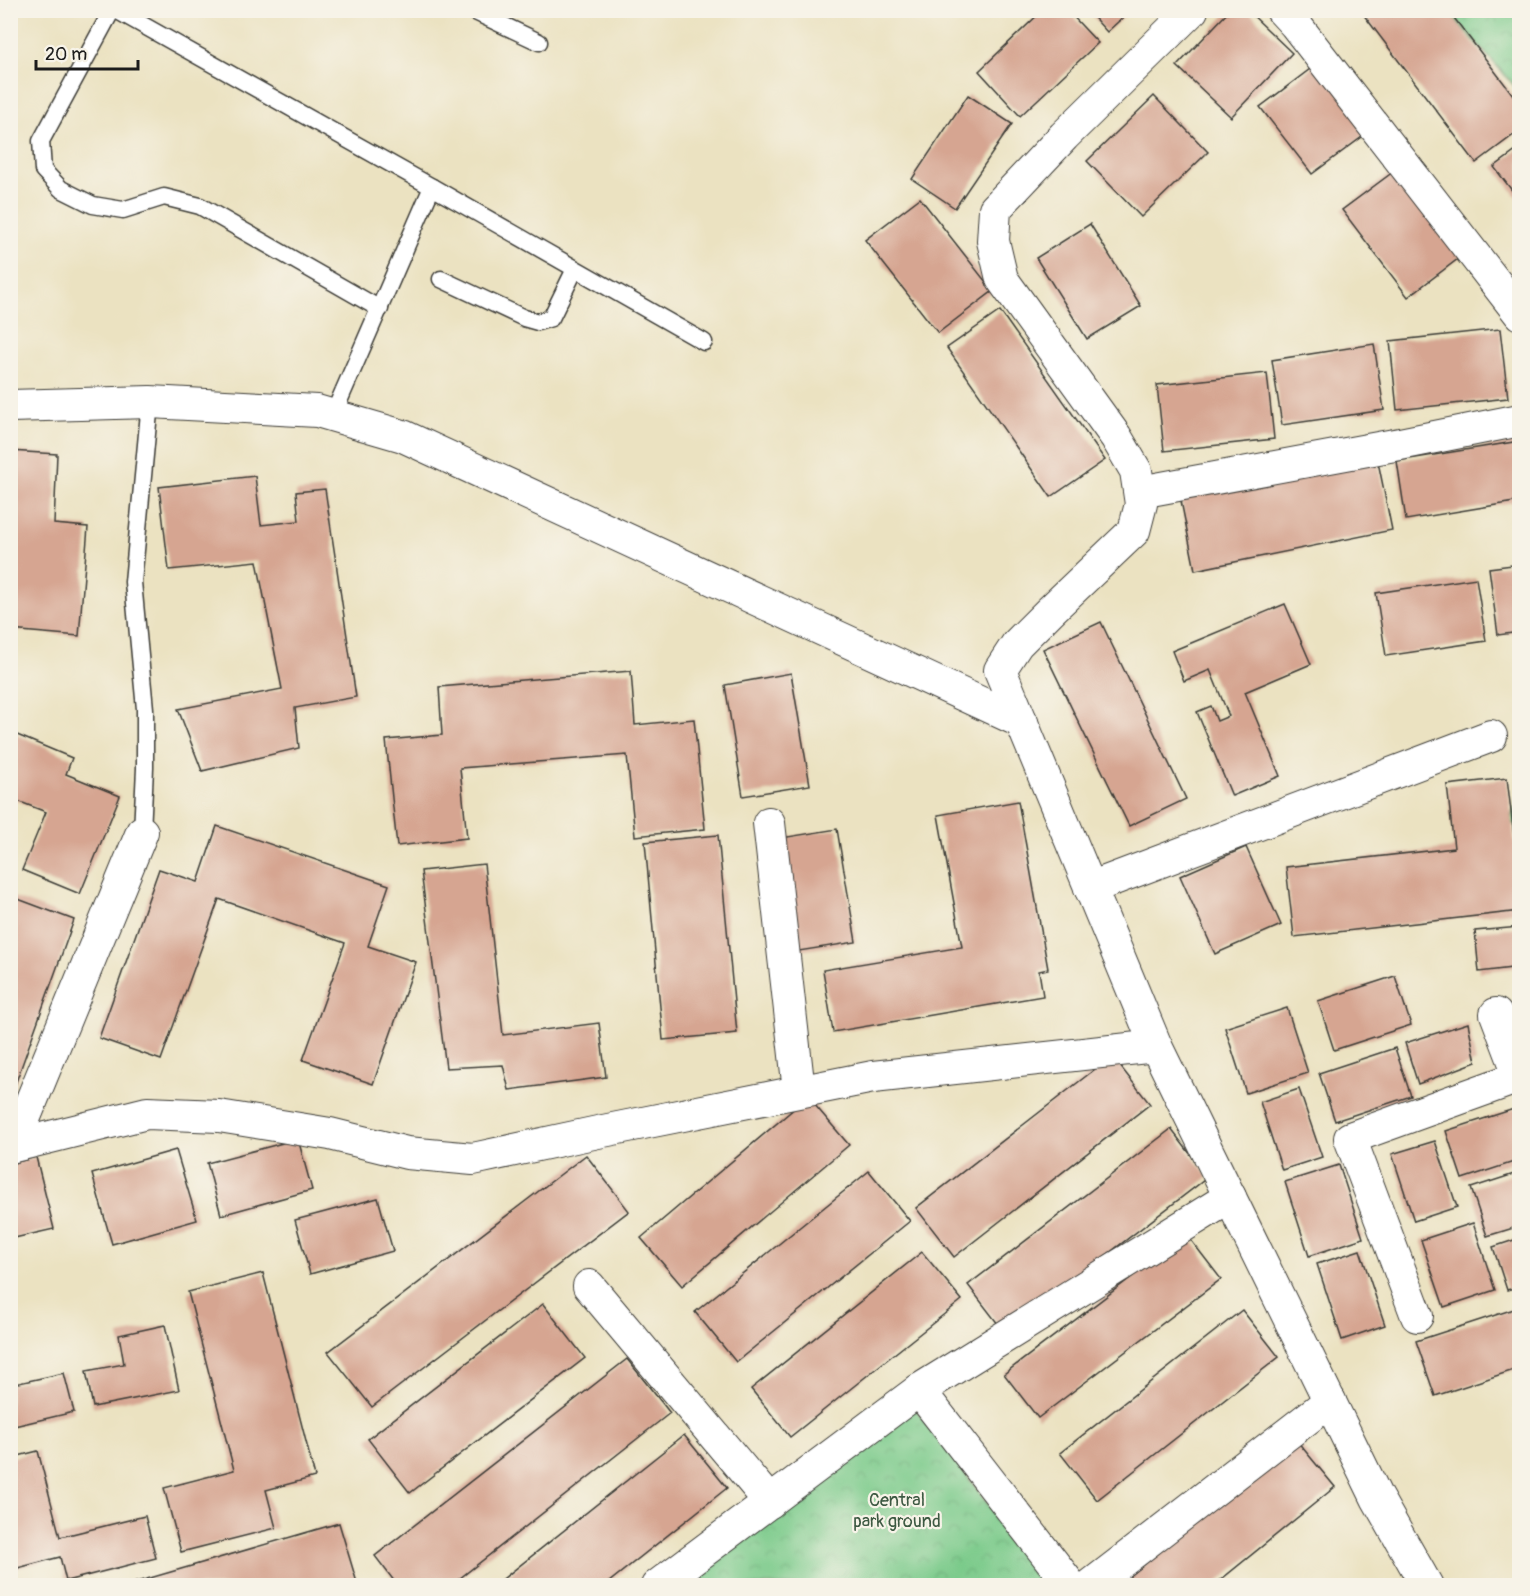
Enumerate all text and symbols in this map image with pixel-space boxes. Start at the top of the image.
scale bar [36,33,138,71]
text: 20 m [45,43,87,66]
park label: Central park ground [853,1489,941,1533]

